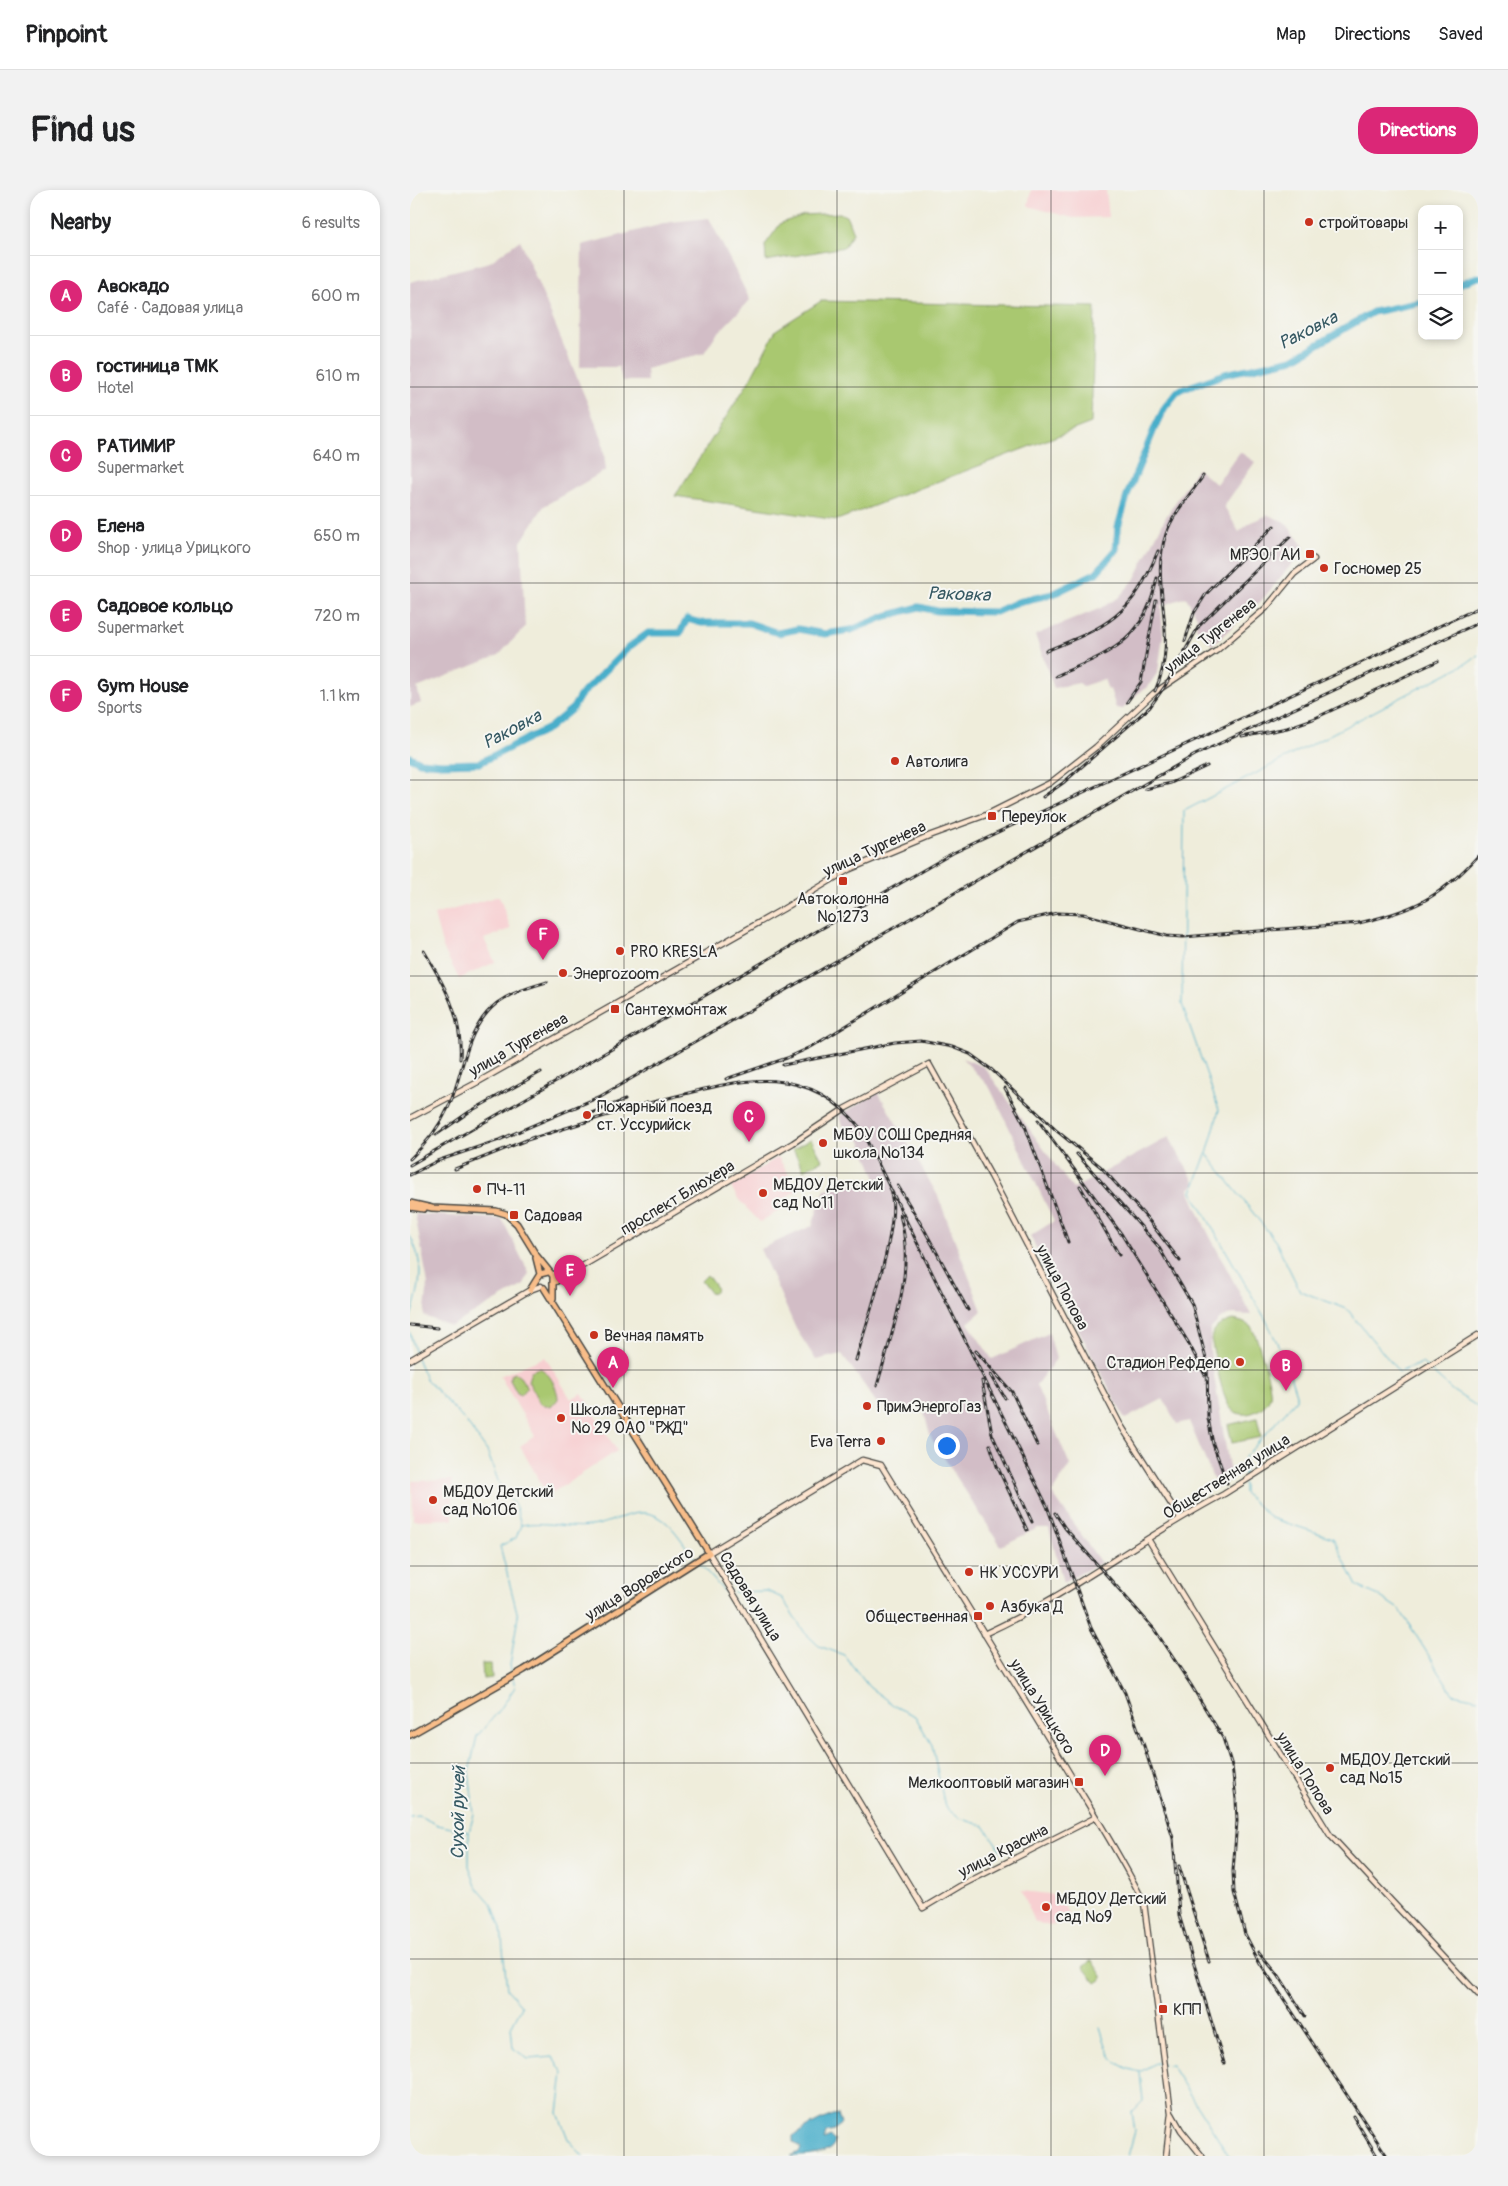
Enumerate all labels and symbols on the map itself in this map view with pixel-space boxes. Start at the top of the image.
place label: стройтовары [1319,213,1408,233]
marker: стройтовары [1303,216,1315,228]
water label: Раковка [1275,305,1343,355]
place label: МРЭО ГАИ [1230,545,1300,565]
marker: МРЭО ГАИ [1304,548,1316,560]
place label: Госномер 25 [1334,559,1422,579]
marker: Госномер 25 [1318,562,1330,574]
water label: Раковка [927,582,992,607]
street label: улица Тургенева [1160,594,1261,678]
water label: Раковка [479,704,547,754]
place label: Автолига [905,752,968,772]
marker: Автолига [889,755,901,767]
place label: Переулок [1002,807,1067,827]
marker: Переулок [986,810,998,822]
street label: улица Тургенева [819,816,929,882]
marker: Автоколонна №1273 [837,875,849,887]
place label: Автоколонна №1273 [797,889,889,927]
pin: F [527,919,559,960]
place label: PRO KRESLA [630,942,718,962]
marker: PRO KRESLA [614,945,626,957]
place label: Энергоzoom [573,964,659,984]
marker: Энергоzoom [557,967,569,979]
place label: Сантехмонтаж [625,1000,728,1020]
marker: Сантехмонтаж [609,1003,621,1015]
street label: улица Тургенева [465,1008,572,1082]
place label: Пожарный поезд ст. Уссурийск [597,1097,712,1135]
pin: C [733,1101,765,1142]
marker: Пожарный поезд ст. Уссурийск [581,1109,593,1121]
place label: МБОУ СОШ Средняя школа №134 [833,1125,972,1163]
marker: МБОУ СОШ Средняя школа №134 [817,1137,829,1149]
street label: проспект Блюхера [617,1156,738,1240]
place label: МБДОУ Детский сад №11 [773,1175,884,1213]
place label: ПЧ-11 [487,1180,526,1200]
marker: ПЧ-11 [471,1183,483,1195]
marker: МБДОУ Детский сад №11 [757,1187,769,1199]
place label: Садовая [524,1206,582,1226]
marker: Садовая [508,1209,520,1221]
street label: улица Попова [1031,1241,1093,1333]
pin: E [554,1255,586,1296]
place label: Вечная память [604,1326,704,1346]
marker: Вечная память [588,1329,600,1341]
pin: A [597,1347,629,1388]
pin: B [1270,1350,1302,1391]
place label: Стадион Рефдепо [1107,1353,1230,1373]
marker: Стадион Рефдепо [1234,1356,1246,1368]
place label: ПримЭнергоГаз [877,1397,982,1417]
place label: Школа-интернат № 29 ОАО "РЖД" [571,1400,689,1438]
marker: ПримЭнергоГаз [861,1400,873,1412]
marker: Школа-интернат № 29 ОАО "РЖД" [555,1412,567,1424]
street label: Общественная улица [1159,1430,1294,1524]
place label: Eva Terra [810,1432,871,1452]
your location [934,1433,960,1459]
marker: Eva Terra [875,1435,887,1447]
place label: МБДОУ Детский сад №106 [443,1482,554,1520]
marker: МБДОУ Детский сад №106 [427,1494,439,1506]
street label: улица Воровского [581,1542,698,1626]
street label: Садовая улица [715,1548,786,1645]
place label: НК УССУРИ [979,1563,1059,1583]
marker: НК УССУРИ [963,1566,975,1578]
place label: Азбука Д [1000,1597,1063,1617]
marker: Азбука Д [984,1600,996,1612]
place label: Общественная [865,1607,968,1627]
marker: Общественная [972,1610,984,1622]
street label: улица Урицкого [1004,1654,1080,1758]
street label: улица Попова [1271,1728,1338,1819]
pin: D [1089,1735,1121,1776]
place label: МБДОУ Детский сад №15 [1340,1750,1451,1788]
marker: МБДОУ Детский сад №15 [1324,1762,1336,1774]
water label: Сухой ручей [446,1765,471,1860]
place label: Мелкооптовый магазин [908,1773,1069,1793]
marker: Мелкооптовый магазин [1073,1776,1085,1788]
street label: улица Красина [954,1820,1052,1883]
place label: МБДОУ Детский сад №9 [1056,1889,1167,1927]
marker: МБДОУ Детский сад №9 [1040,1901,1052,1913]
place label: КПП [1173,2000,1202,2020]
marker: КПП [1157,2003,1169,2015]

